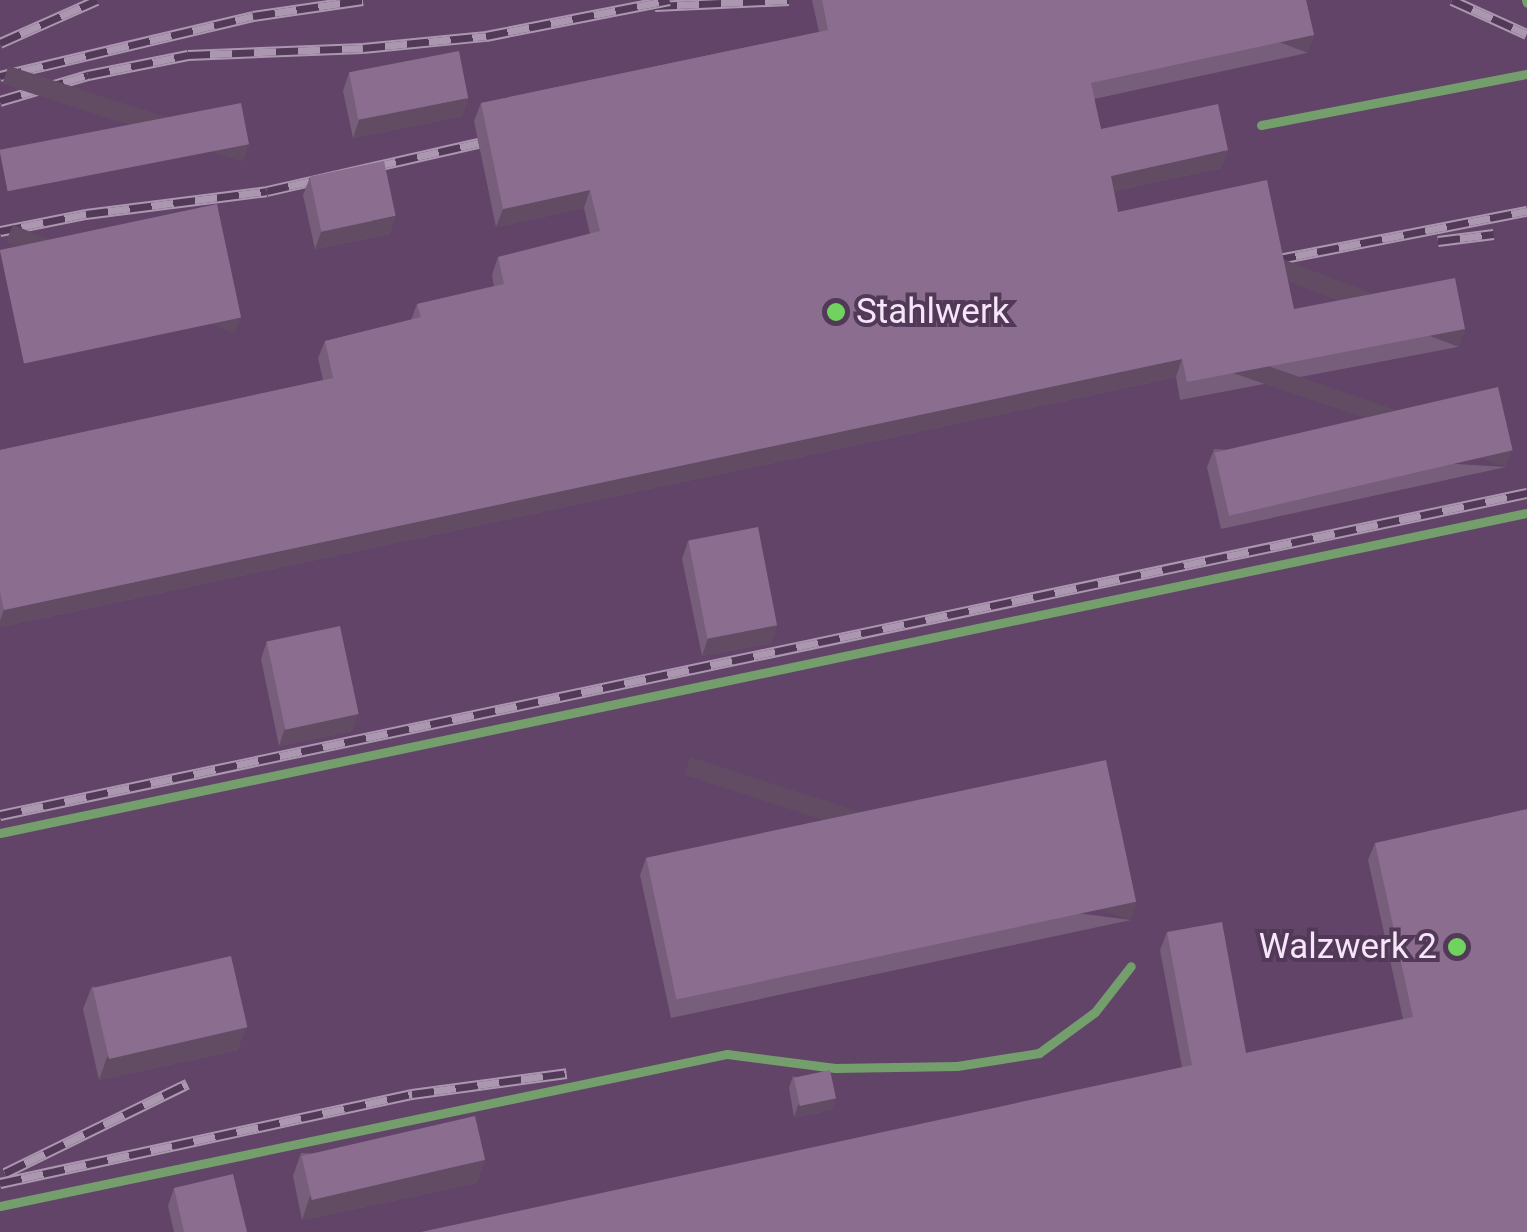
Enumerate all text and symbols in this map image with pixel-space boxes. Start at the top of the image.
place label: Stahlwerk [856,291,1010,333]
marker: Stahlwerk [825,301,847,323]
place label: Walzwerk 2 [1259,926,1437,968]
marker: Walzwerk 2 [1446,936,1468,958]

